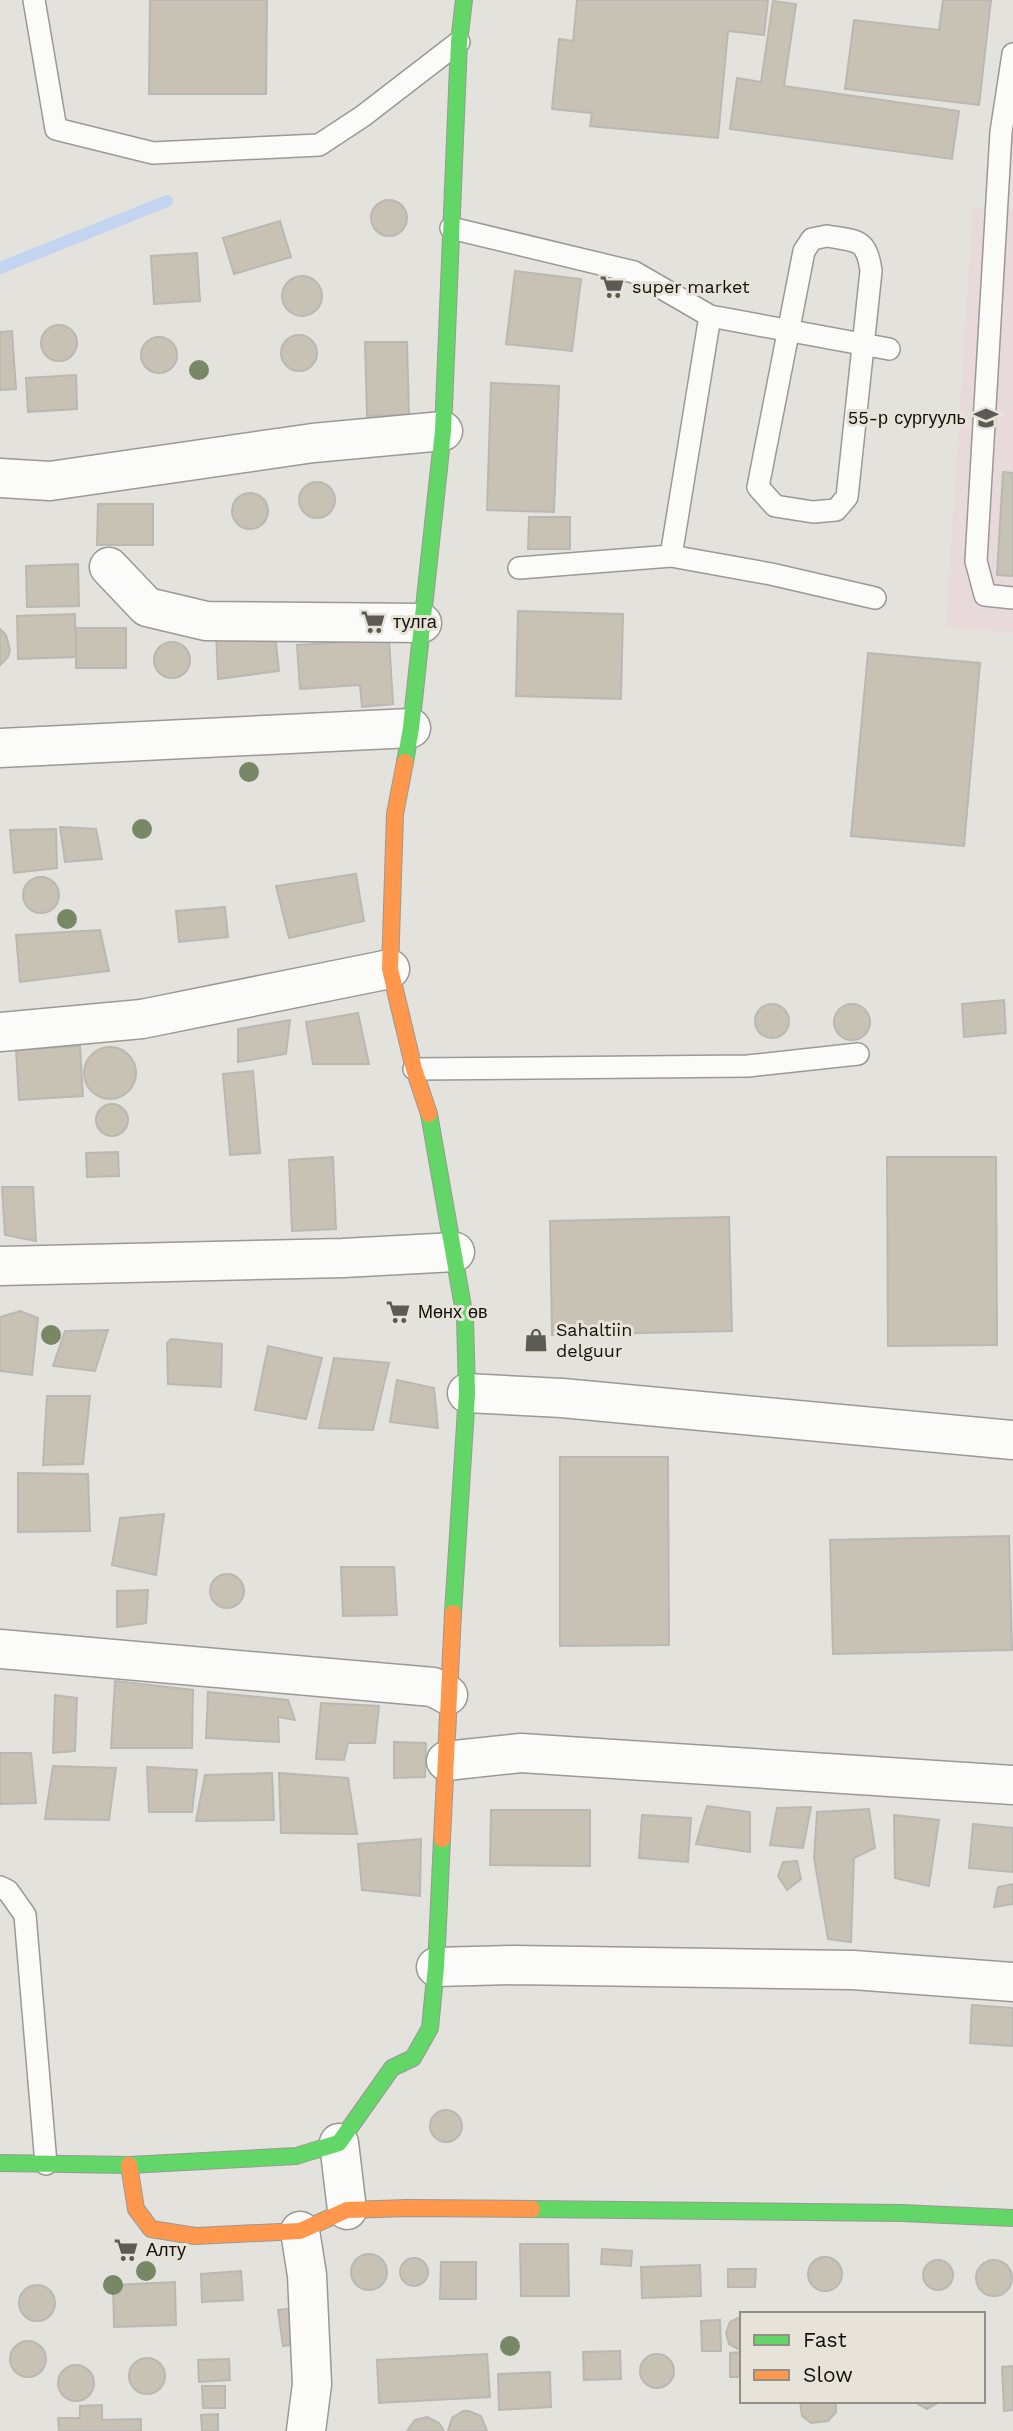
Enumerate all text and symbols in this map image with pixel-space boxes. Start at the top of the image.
supermarket icon: super market [598,273,626,301]
place label: super market [632,276,750,297]
school or university icon: 55-р сургууль [972,404,1000,432]
place label: 55-р сургууль [848,407,966,428]
supermarket icon: тулга [359,608,387,636]
place label: тулга [393,611,438,632]
supermarket icon: Мөнх өв [384,1298,412,1326]
place label: Мөнх өв [418,1301,488,1322]
place label: Sahaltiin delguur [556,1319,632,1361]
shop icon: Sahaltiin delguur [522,1326,550,1354]
supermarket icon: Алту [112,2236,140,2264]
place label: Алту [146,2239,186,2260]
legend [740,2312,985,2403]
text: Fast [803,2327,847,2352]
text: Slow [803,2362,853,2387]

